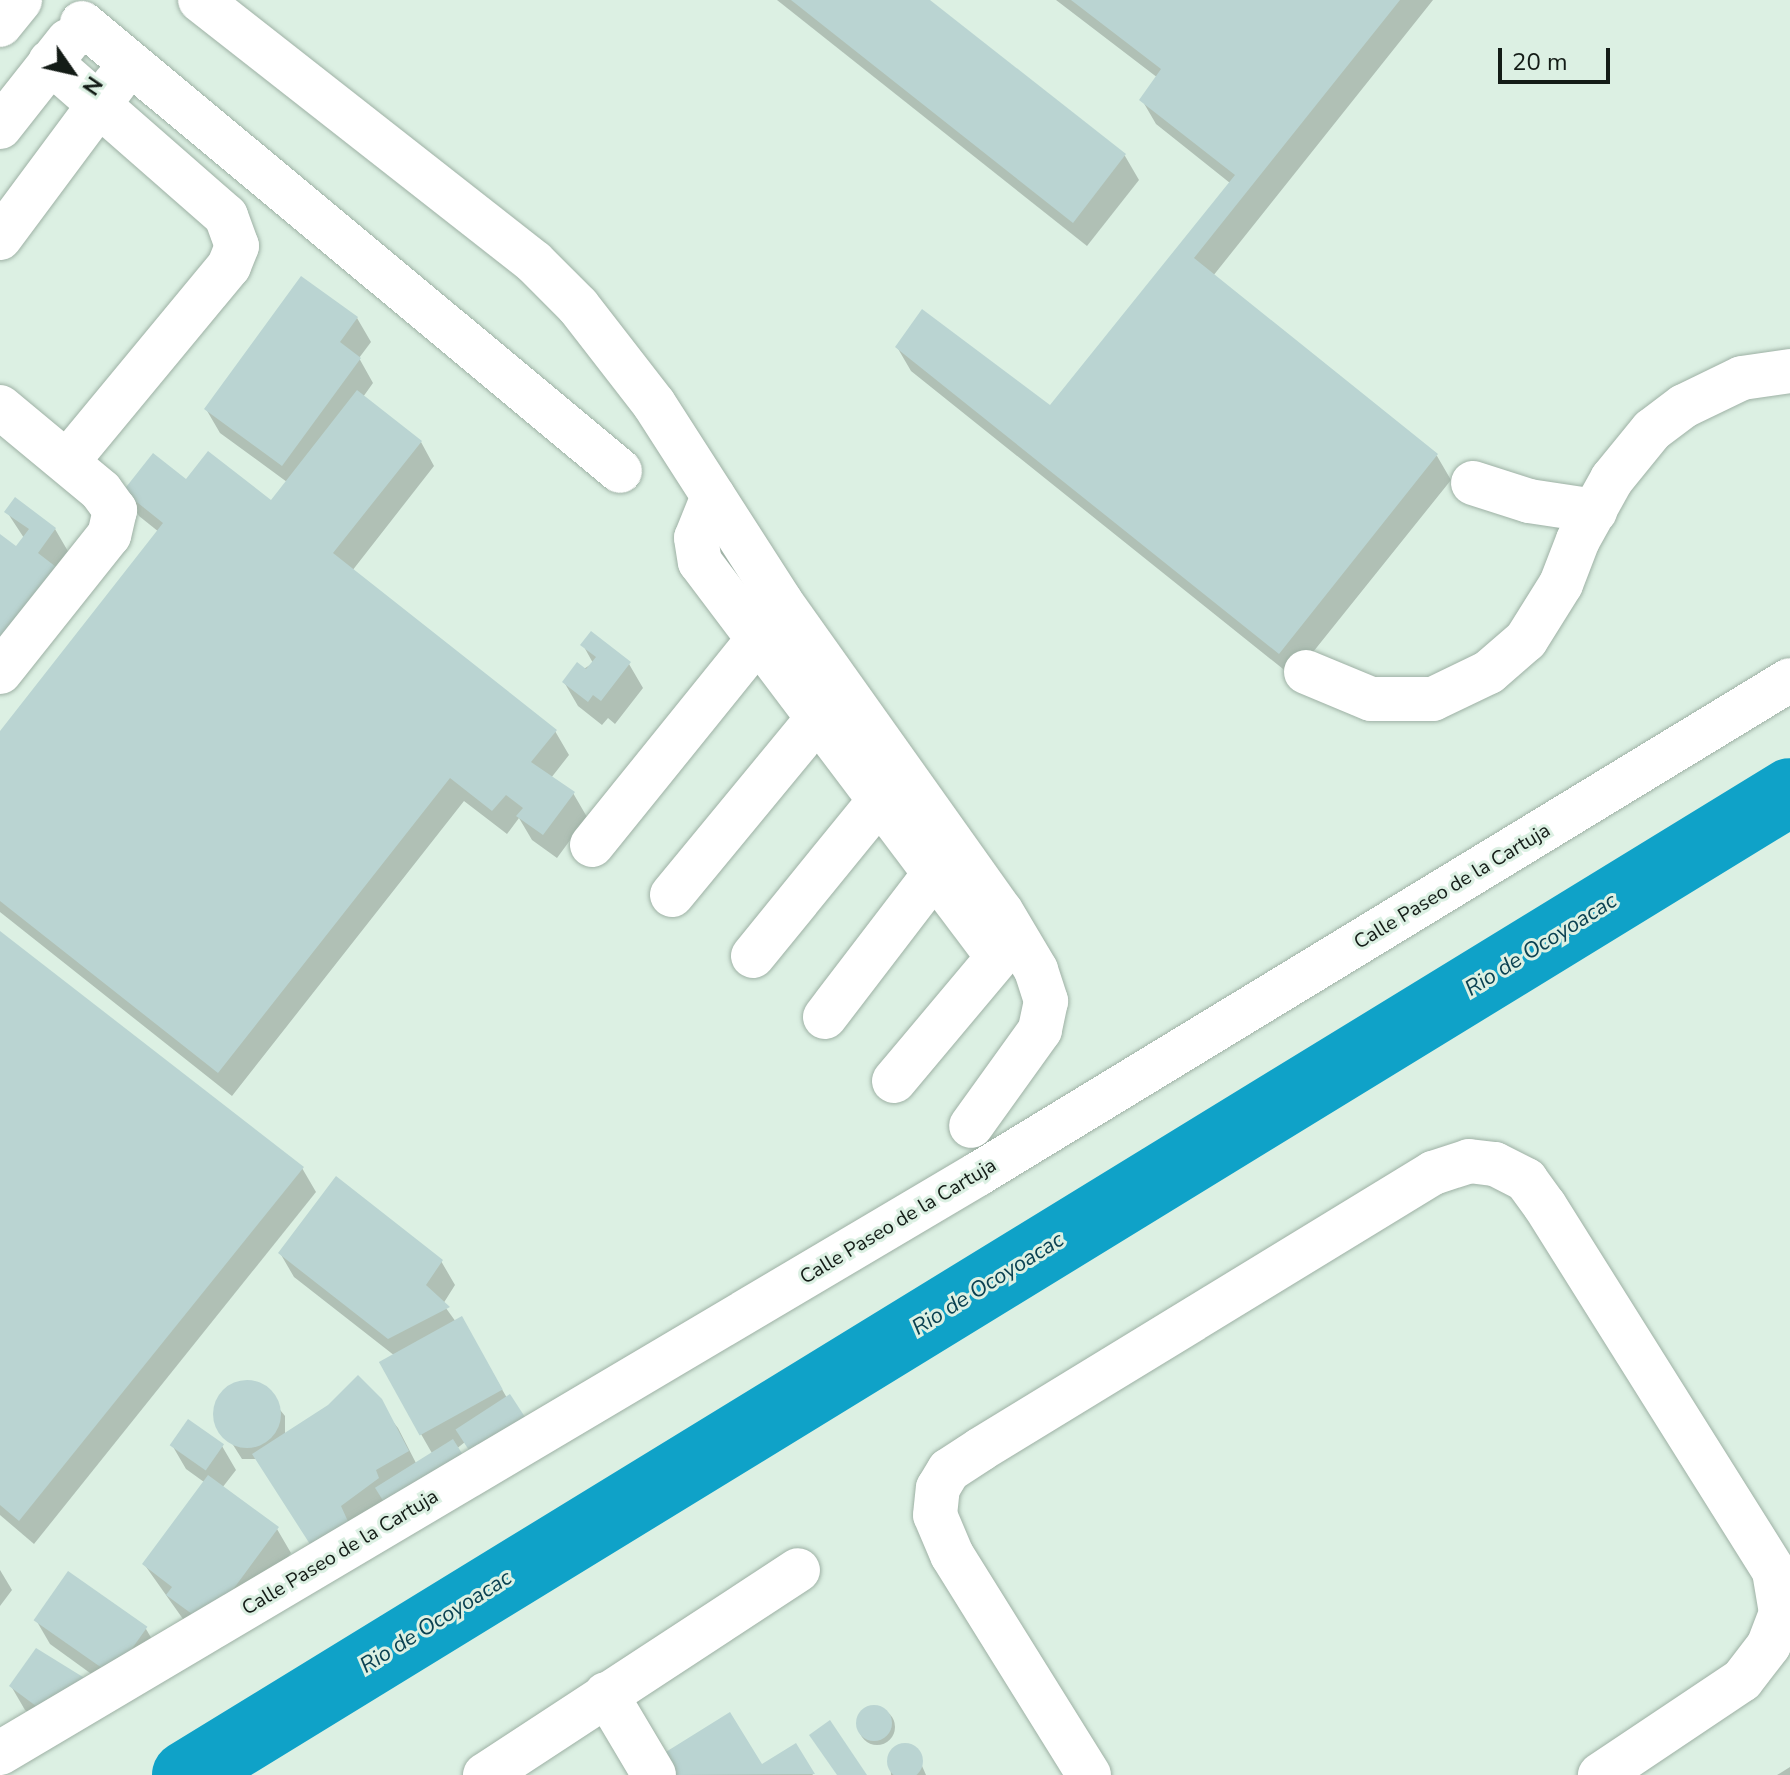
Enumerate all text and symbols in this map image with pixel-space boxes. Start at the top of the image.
north arrow [32,32,112,112]
scale bar [1502,32,1614,82]
text: 20 m [1512,46,1568,78]
text: N [75,70,109,101]
street label: Calle Paseo de la Cartuja [1350,818,1554,954]
water label: Rio de Ocoyoacac [1460,888,1622,1002]
street label: Calle Paseo de la Cartuja [796,1153,1000,1289]
water label: Rio de Ocoyoacac [907,1227,1069,1341]
street label: Calle Paseo de la Cartuja [238,1484,442,1620]
water label: Rio de Ocoyoacac [355,1565,517,1679]

